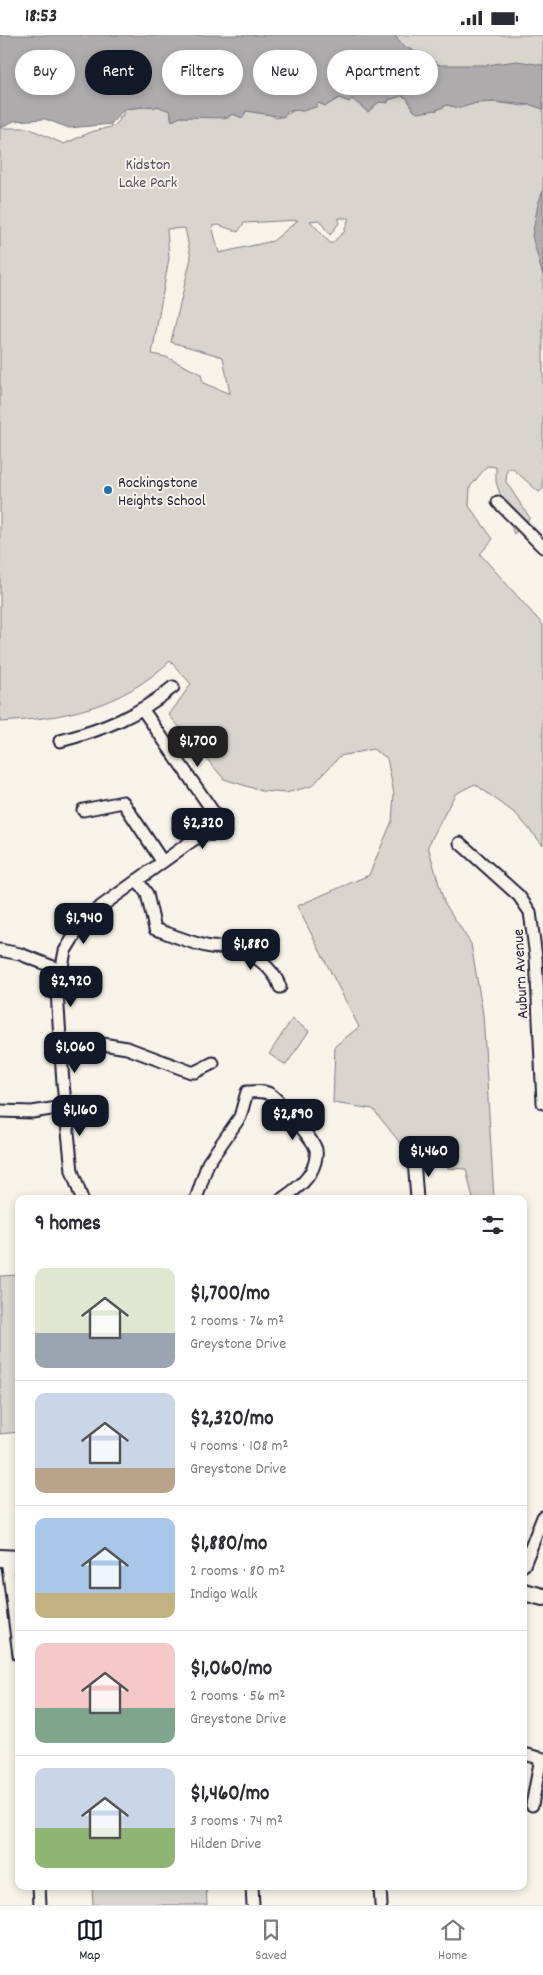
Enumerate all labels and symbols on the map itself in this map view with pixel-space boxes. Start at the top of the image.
park label: Kidston Lake Park [119,154,177,195]
place label: Rockingstone Heights School [118,472,206,513]
marker: Rockingstone Heights School [102,484,114,496]
pin: $1,700 [157,725,239,768]
pin: $2,320 [162,807,244,850]
pin: $1,940 [43,903,125,945]
street label: Auburn Avenue [508,928,535,1020]
pin: $1,880 [210,929,292,971]
pin: $2,920 [30,965,112,1008]
pin: $1,060 [34,1031,116,1074]
pin: $1,160 [39,1095,121,1137]
pin: $2,890 [252,1099,334,1141]
pin: $1,460 [388,1135,470,1178]

